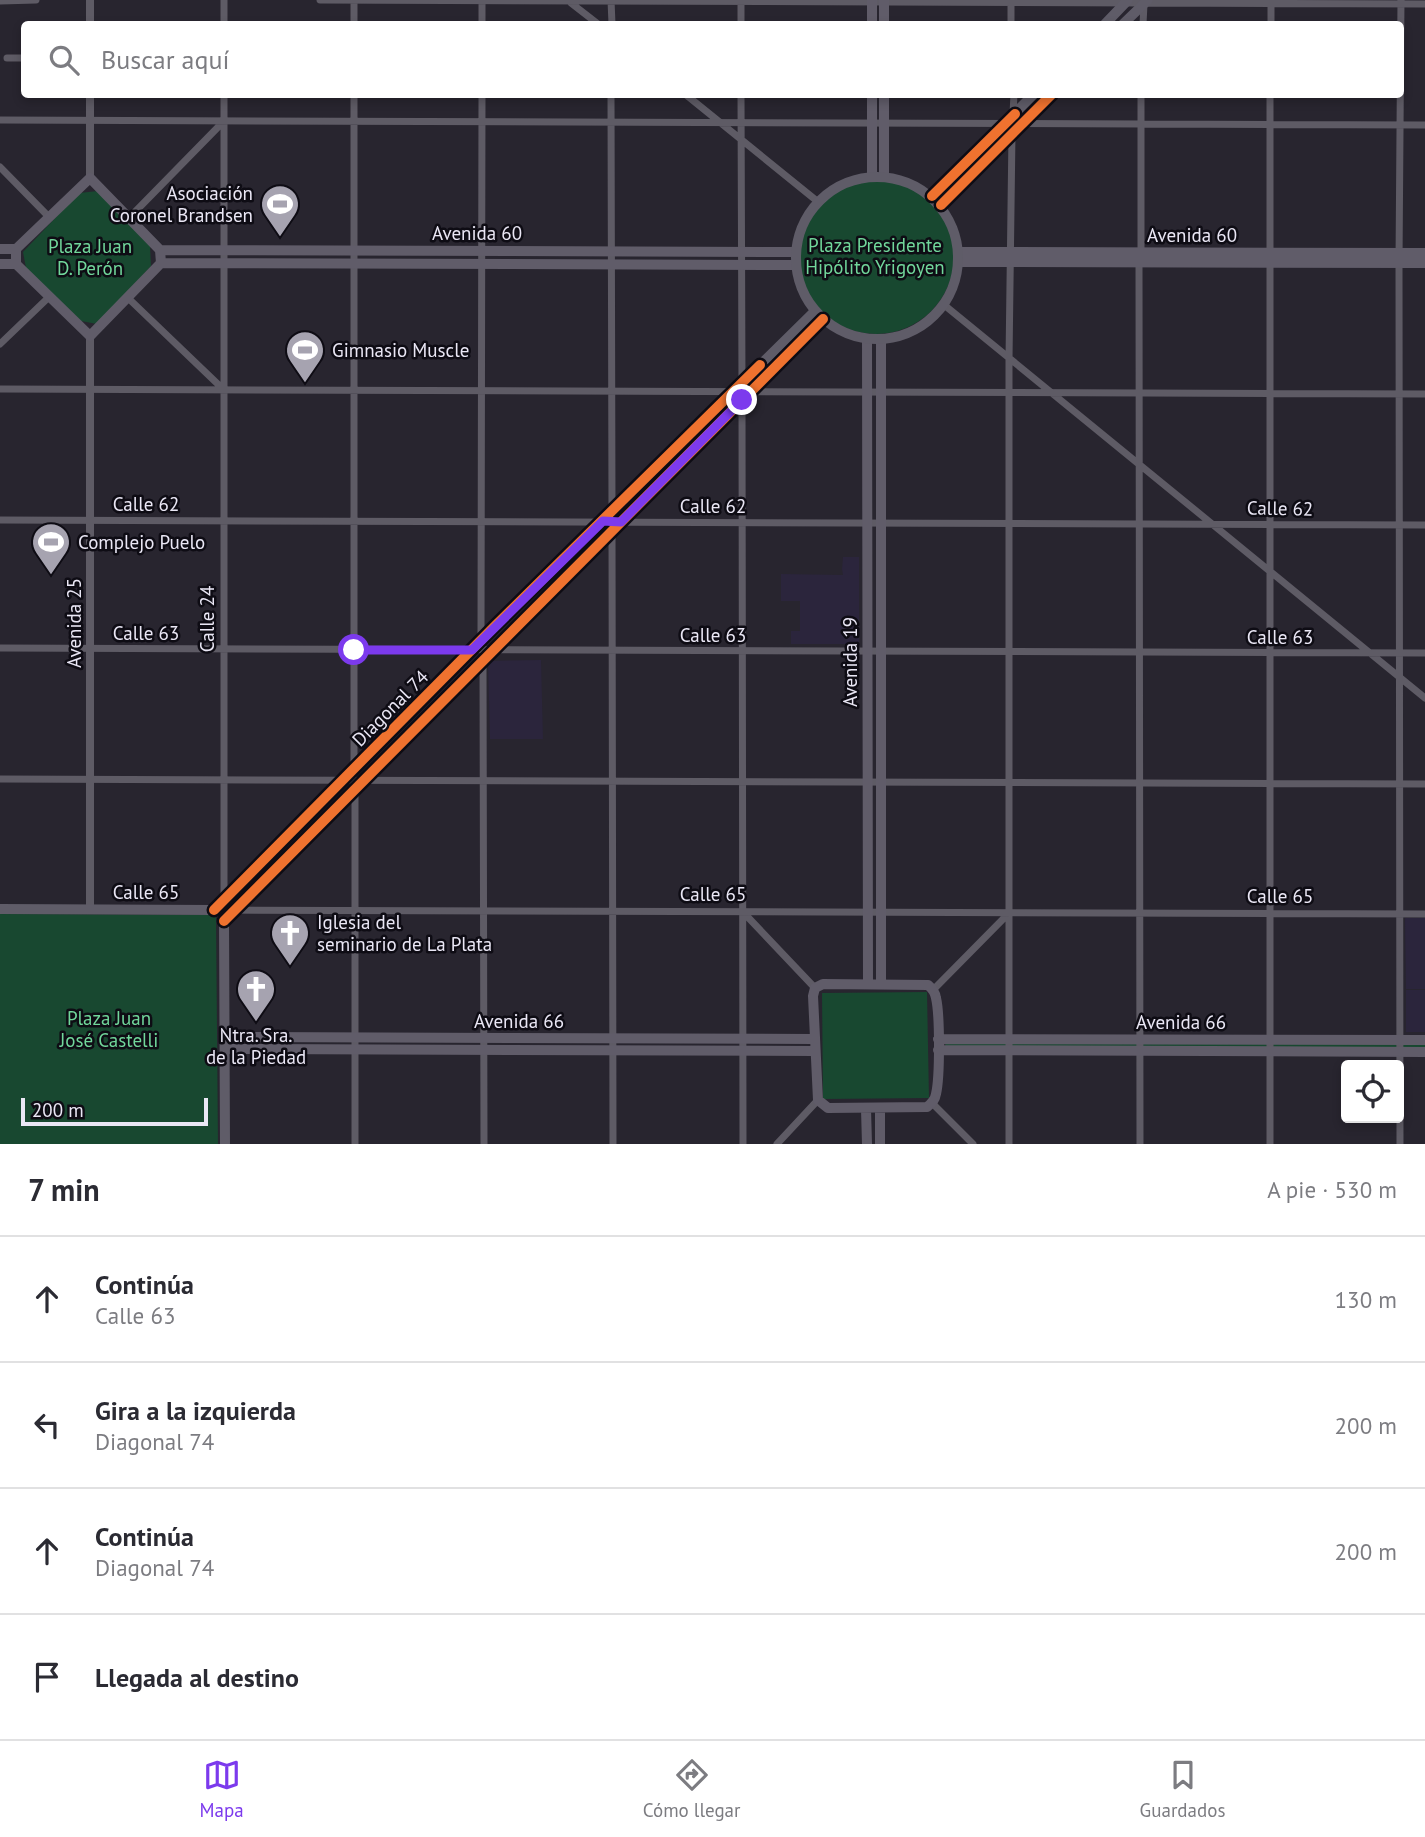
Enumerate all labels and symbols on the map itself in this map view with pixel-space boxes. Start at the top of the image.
place label: Asociación Coronel Brandsen [110,181,253,227]
sports icon: Asociación Coronel Brandsen [259,183,301,238]
street label: Avenida 60 [432,221,522,245]
street label: Avenida 60 [1147,223,1237,247]
park label: Plaza Presidente Hipólito Yrigoyen [805,233,945,279]
park label: Plaza Juan D. Perón [48,234,132,280]
sports icon: Gimnasio Muscle [284,329,326,384]
place label: Gimnasio Muscle [332,338,469,362]
route end [726,384,757,415]
street label: Calle 62 [113,492,179,516]
street label: Calle 62 [680,494,746,518]
street label: Calle 62 [1247,495,1313,521]
sports icon: Complejo Puelo [30,521,72,576]
place label: Complejo Puelo [78,530,205,554]
street label: Avenida 25 [62,578,86,668]
street label: Calle 24 [195,586,219,652]
street label: Avenida 19 [838,617,862,707]
street label: Calle 63 [113,621,179,645]
street label: Calle 63 [680,623,746,647]
street label: Calle 63 [1247,625,1313,649]
route start [338,634,369,665]
street label: Diagonal 74 [347,665,433,751]
street label: Calle 65 [113,880,179,904]
street label: Calle 65 [680,882,746,906]
street label: Calle 65 [1247,884,1313,908]
place label: Iglesia del seminario de La Plata [317,910,492,956]
church icon: Iglesia del seminario de La Plata [269,912,311,967]
church icon: Ntra. Sra. de la Piedad [235,968,277,1023]
park label: Plaza Juan José Castelli [59,1006,158,1052]
street label: Avenida 66 [474,1009,564,1033]
street label: Avenida 66 [1136,1010,1226,1034]
place label: Ntra. Sra. de la Piedad [206,1023,306,1069]
scale bar [21,1095,208,1127]

